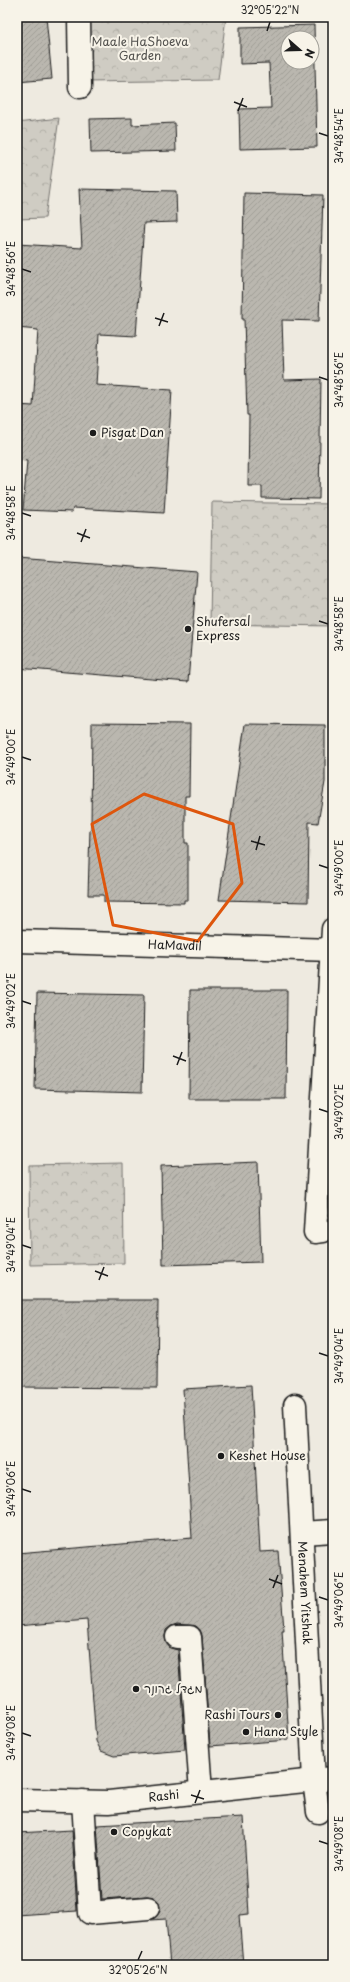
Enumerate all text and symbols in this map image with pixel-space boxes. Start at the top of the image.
text: 32°05'22"N [241,2,300,17]
north arrow [280,30,320,70]
park label: Maale HaShoeva Garden [91,32,189,64]
text: N [300,47,319,61]
text: 34°48'54"E [331,108,346,164]
text: 34°48'56"E [3,241,18,297]
text: 34°48'56"E [331,352,346,408]
place label: Pisgat Dan [101,423,164,441]
marker: Pisgat Dan [88,428,98,438]
text: 34°48'58"E [3,485,18,541]
text: 34°48'58"E [331,596,346,652]
place label: Shufersal Express [196,612,250,644]
marker: Shufersal Express [183,624,193,634]
text: 34°49'00"E [3,729,18,785]
text: 34°49'00"E [331,840,346,896]
street label: HaMavdil [148,935,202,954]
text: 34°49'02"E [3,973,18,1029]
text: 34°49'02"E [331,1084,346,1140]
text: 34°49'04"E [3,1217,18,1273]
text: 34°49'04"E [331,1328,346,1384]
place label: Keshet House [229,1446,306,1464]
marker: Keshet House [216,1451,226,1461]
text: 34°49'06"E [3,1461,18,1517]
street label: Menahem Yitshak [294,1540,317,1645]
text: 34°49'06"E [331,1572,346,1628]
place label: מגדל גרונר [144,1679,203,1697]
marker: מגדל גרונר [131,1684,141,1694]
text: 34°49'08"E [3,1705,18,1761]
place label: Rashi Tours [204,1705,271,1723]
marker: Rashi Tours [273,1710,283,1720]
place label: Hana Style [254,1722,319,1740]
marker: Hana Style [241,1727,251,1737]
street label: Rashi [147,1785,180,1806]
text: 34°49'08"E [331,1816,346,1872]
place label: Copykat [122,1822,171,1840]
marker: Copykat [109,1827,119,1837]
text: 32°05'26"N [109,1962,168,1977]

